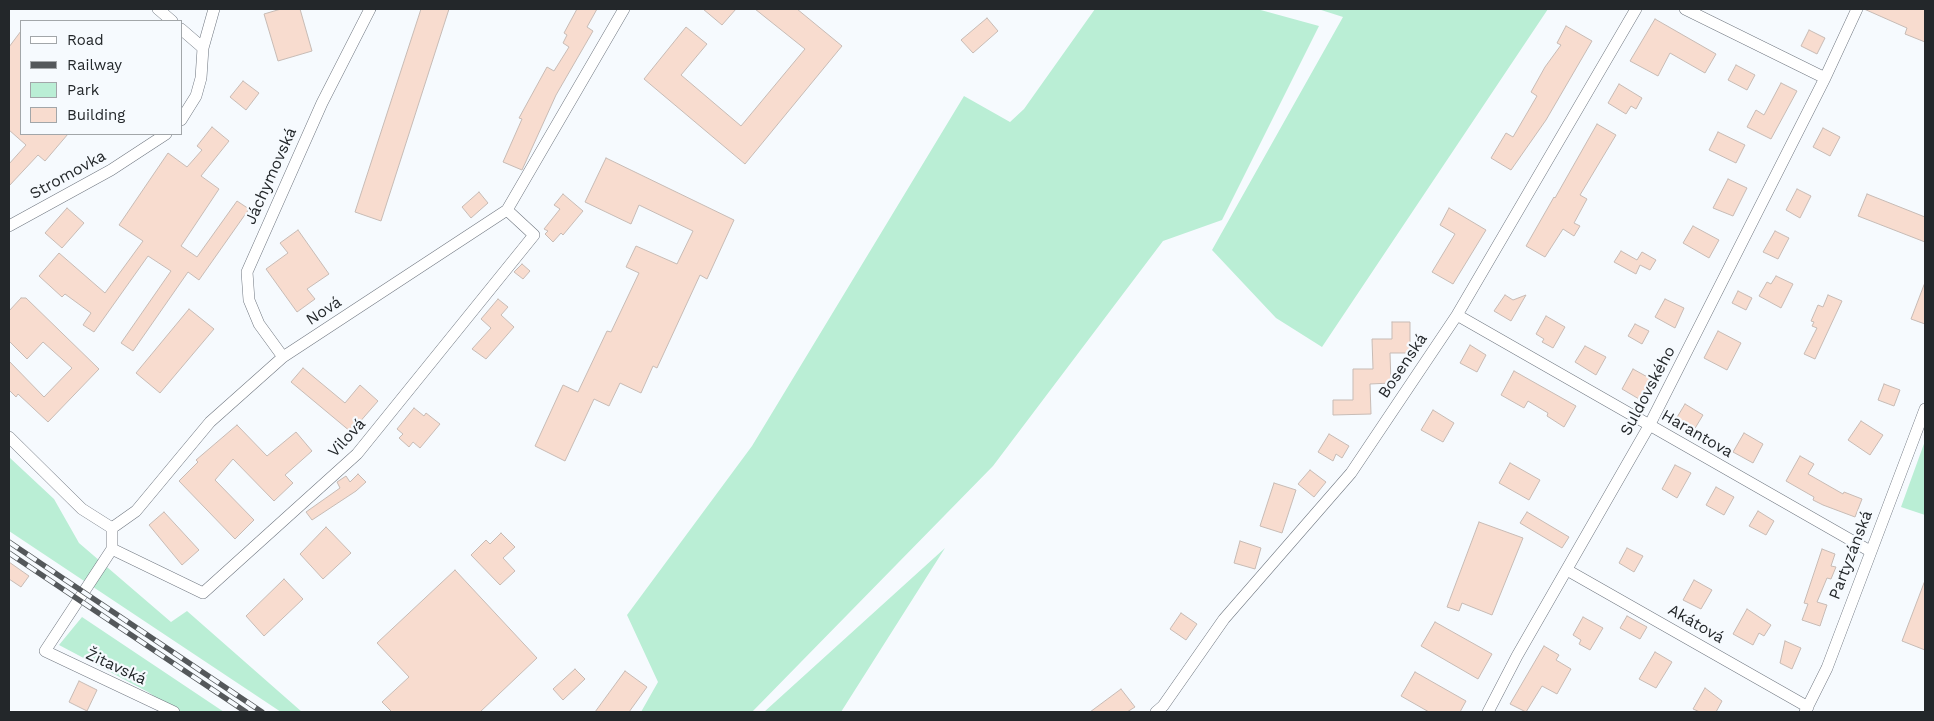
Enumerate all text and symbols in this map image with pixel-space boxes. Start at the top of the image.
legend [20,20,182,135]
text: Road [67,31,104,49]
text: Railway [67,56,122,74]
text: Park [67,81,99,99]
text: Building [67,106,125,124]
street label: Jáchymovská [241,125,301,227]
street label: Stromovka [27,146,109,204]
street label: Nová [303,292,345,330]
street label: Bosenská [1374,330,1432,402]
street label: Suldovského [1616,343,1680,439]
street label: Harantova [1658,406,1736,462]
street label: Vilová [324,415,370,461]
street label: Partyzánská [1825,508,1877,602]
street label: Akátová [1664,600,1728,648]
street label: Žitavská [83,645,149,689]

